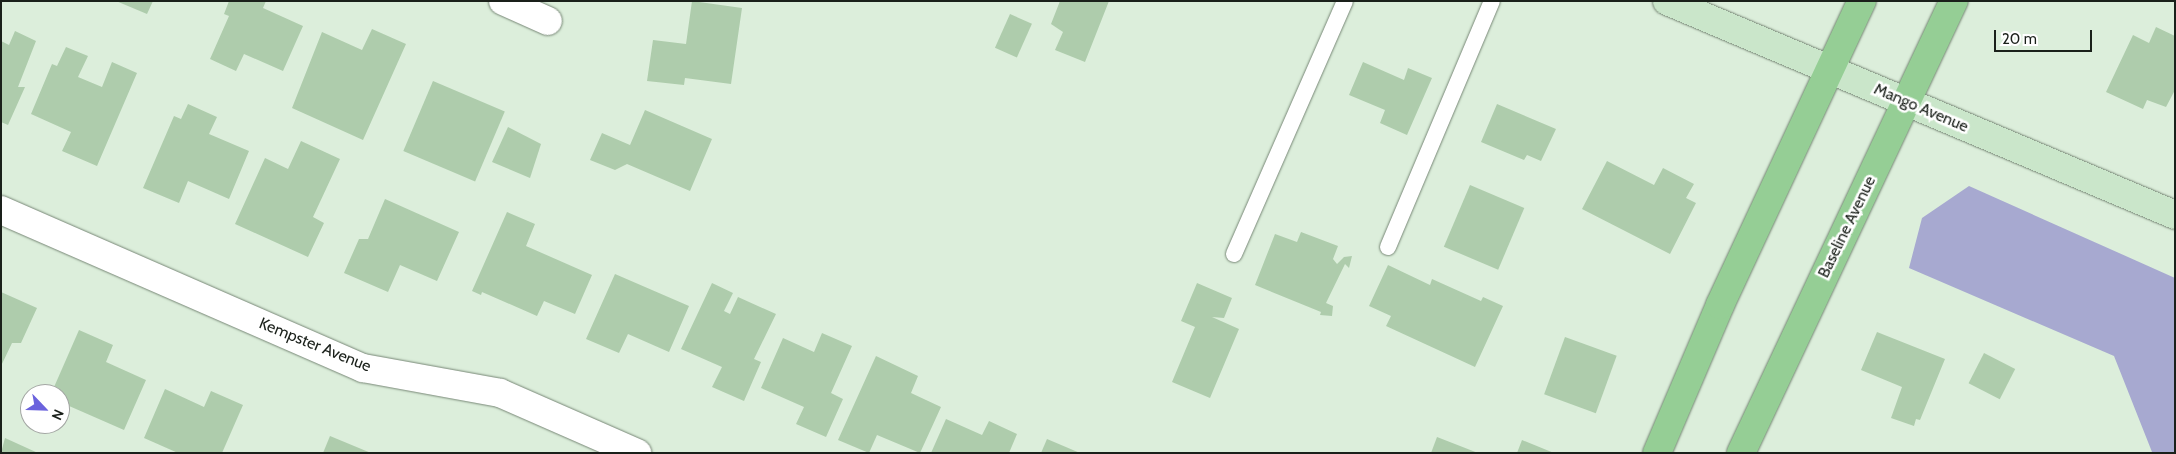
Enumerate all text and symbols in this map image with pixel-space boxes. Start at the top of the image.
scale bar [1996,20,2094,52]
text: 20 m [2002,30,2037,48]
street label: Mango Avenue [1871,80,1971,136]
street label: Baseline Avenue [1814,173,1880,281]
street label: Kempster Avenue [256,314,374,376]
north arrow [20,384,70,434]
text: N [48,407,68,423]

